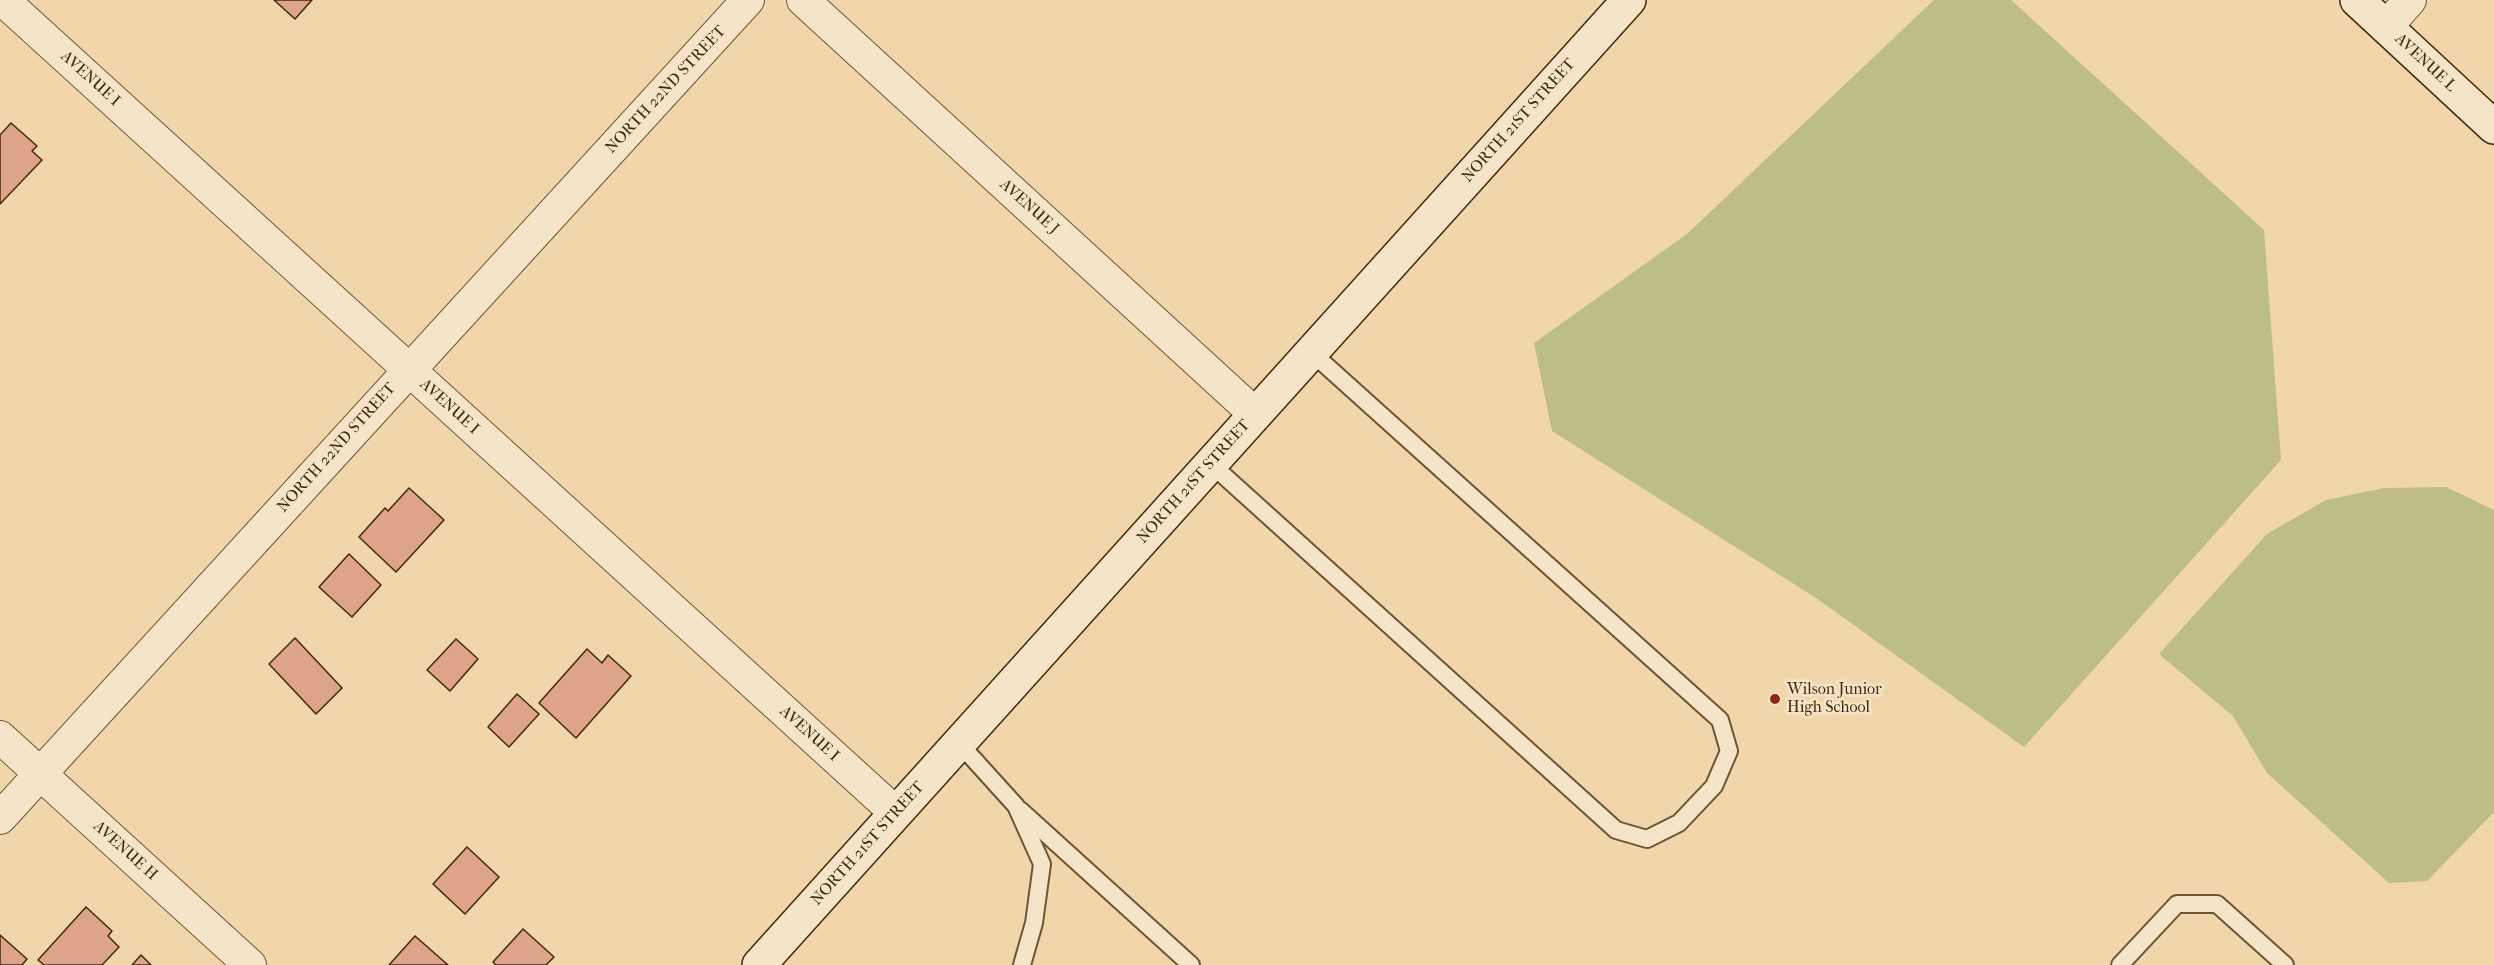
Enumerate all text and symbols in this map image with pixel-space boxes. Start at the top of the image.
street label: NORTH 22ND STREET [602,22,730,158]
street label: AVENUE L [2390,30,2460,96]
street label: AVENUE I [56,47,124,111]
street label: NORTH 21ST STREET [1458,55,1580,187]
street label: AVENUE J [995,175,1063,239]
street label: AVENUE I [415,375,483,439]
street label: NORTH 22ND STREET [274,379,400,517]
street label: NORTH 21ST STREET [1133,416,1255,548]
place label: Wilson Junior High School [1787,680,1882,718]
marker: Wilson Junior High School [1768,692,1782,706]
street label: AVENUE I [775,702,843,766]
street label: NORTH 21ST STREET [807,778,929,910]
street label: AVENUE H [89,817,161,885]

